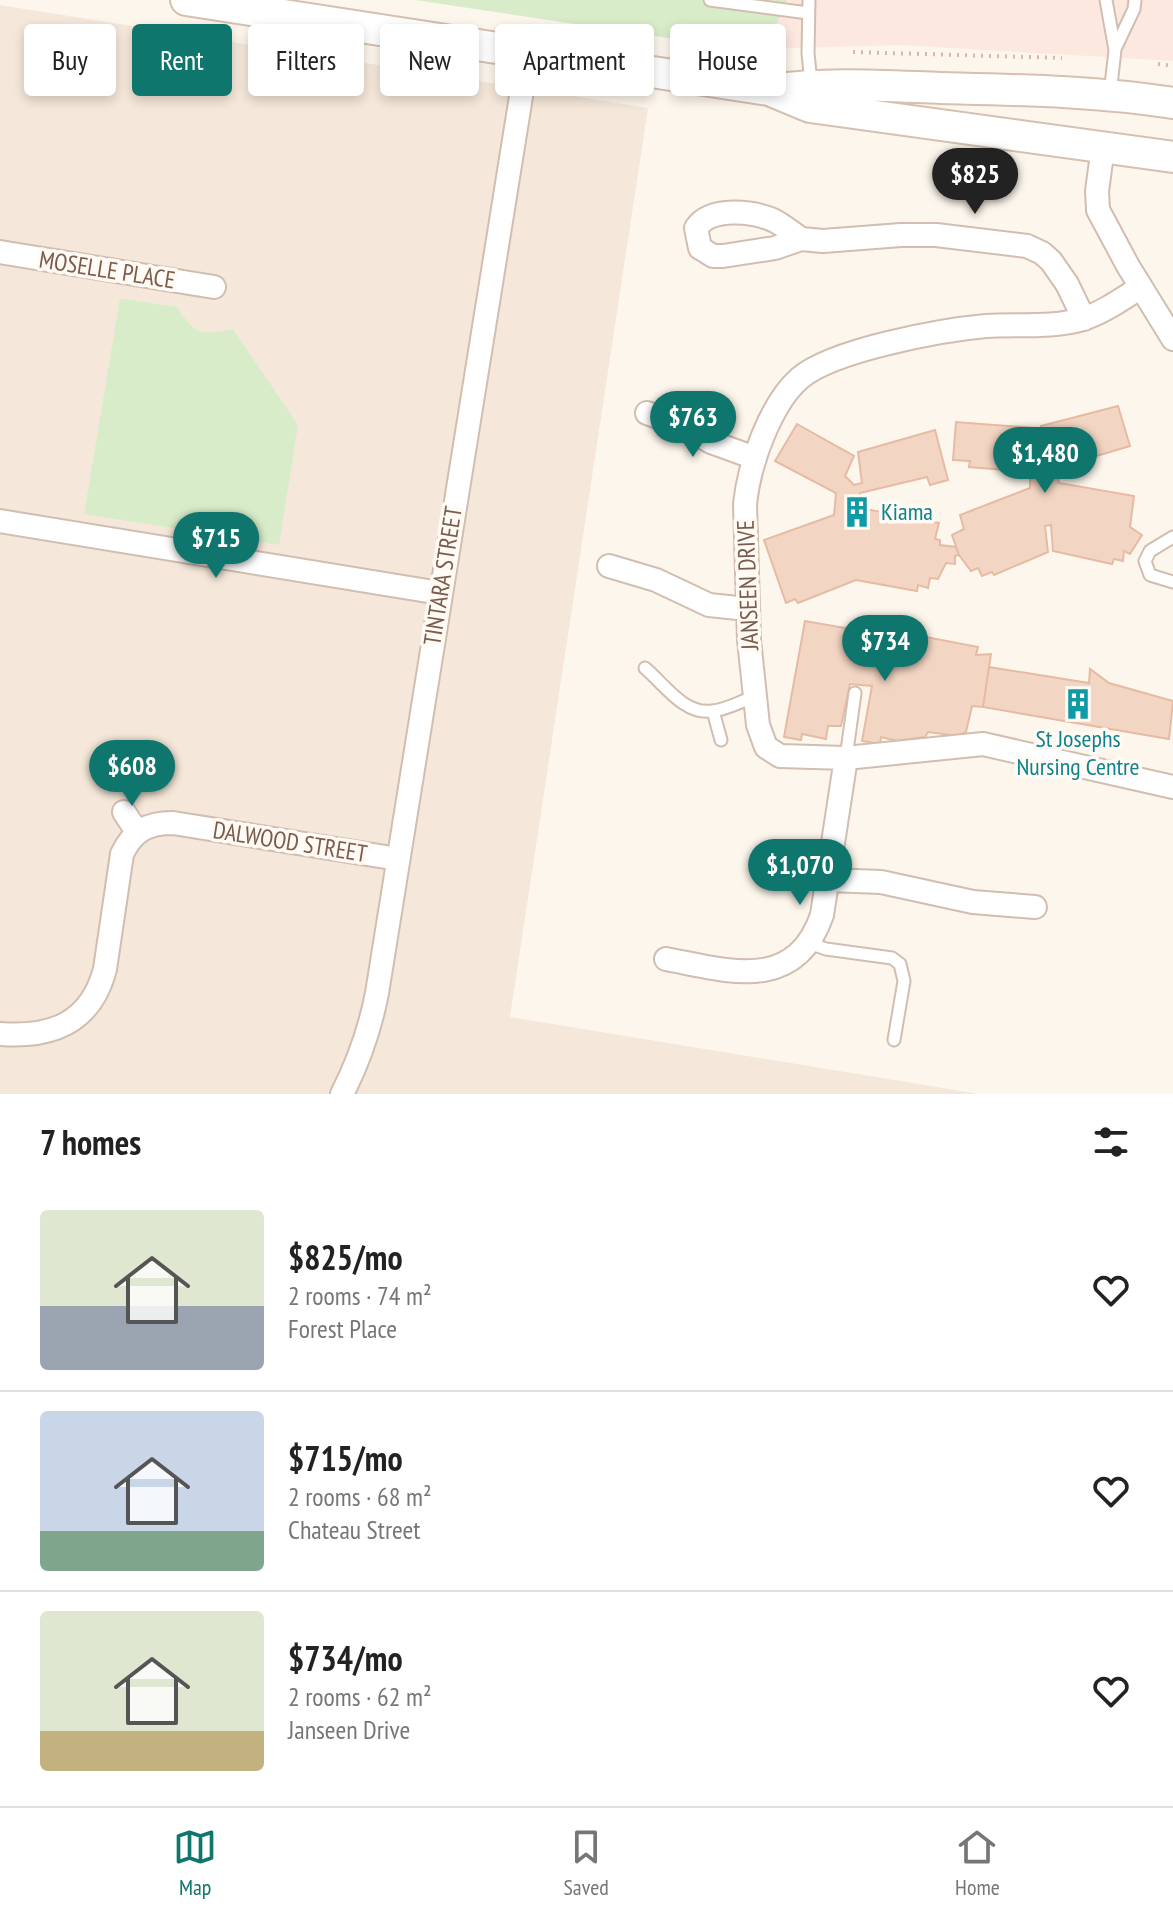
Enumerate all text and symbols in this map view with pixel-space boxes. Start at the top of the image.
chip: Buy [24,24,116,96]
chip: Rent [132,24,232,96]
chip: Filters [248,24,364,96]
chip: New [380,24,479,96]
chip: Apartment [495,24,654,96]
chip: House [670,24,786,96]
pin: $825 [928,148,1022,216]
text: $825 [950,157,1000,190]
street label: MOSELLE PLACE [37,243,177,296]
pin: $763 [646,391,740,459]
text: $763 [668,400,718,433]
pin: $1,480 [980,427,1110,495]
text: $1,480 [1011,436,1079,469]
building icon: Kiama [840,495,874,529]
place label: Kiama [881,496,933,527]
street label: TINTARA STREET [416,504,469,648]
pin: $715 [169,512,263,580]
street label: JANSEEN DRIVE [730,519,765,652]
text: $715 [191,521,241,554]
pin: $734 [838,615,932,683]
text: $734 [860,624,910,657]
building icon: St Josephs Nursing Centre [1061,687,1095,721]
place label: St Josephs Nursing Centre [1016,723,1140,782]
pin: $608 [85,740,179,808]
text: $608 [107,749,157,782]
street label: DALWOOD STREET [211,814,370,869]
pin: $1,070 [735,839,865,907]
text: $1,070 [766,848,834,881]
text: 7 homes [40,1120,141,1164]
icon: filters [1089,1120,1133,1164]
text: $825/mo [288,1235,403,1279]
icon: home [104,1242,200,1338]
icon: heart [1089,1268,1133,1312]
text: 2 rooms · 74 m² [288,1279,432,1312]
text: Forest Place [288,1312,397,1345]
text: $715/mo [288,1436,403,1480]
icon: home [104,1443,200,1539]
icon: heart [1089,1469,1133,1513]
text: 2 rooms · 68 m² [288,1480,432,1513]
text: Chateau Street [288,1513,420,1546]
text: $734/mo [288,1636,403,1680]
icon: home [104,1643,200,1739]
icon: heart [1089,1669,1133,1713]
text: 2 rooms · 62 m² [288,1680,432,1713]
text: Janseen Drive [288,1713,410,1746]
tab: Map [173,1825,217,1901]
tab: Saved [563,1825,609,1901]
tab: Home [955,1825,1000,1901]

